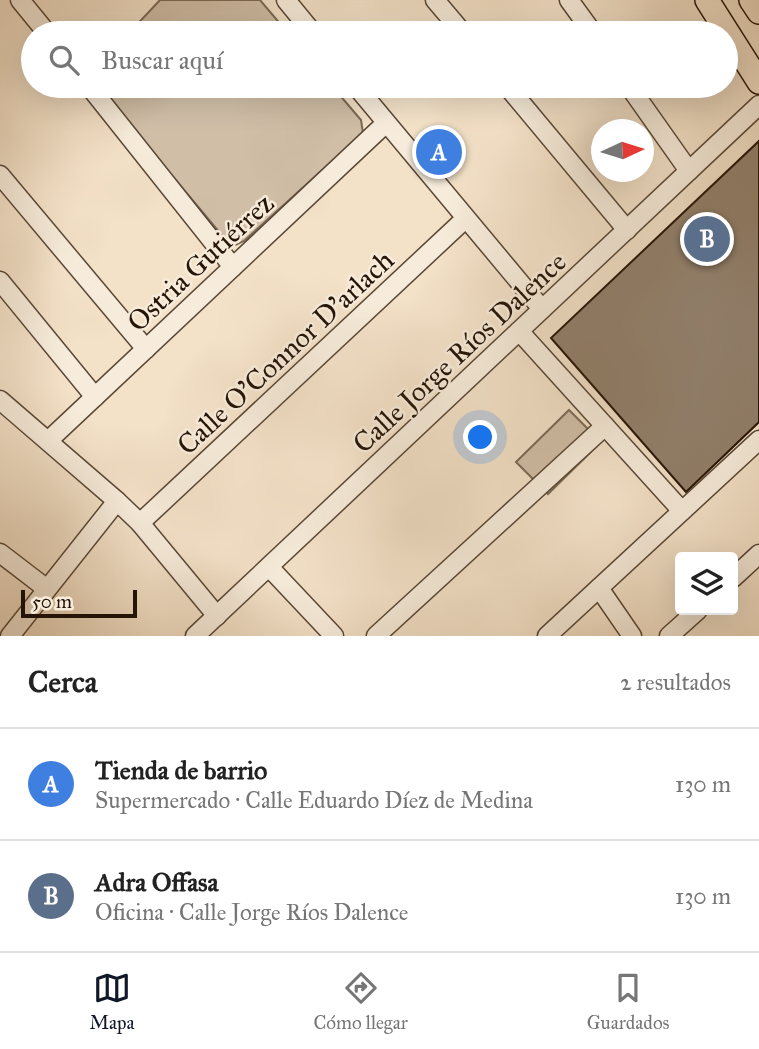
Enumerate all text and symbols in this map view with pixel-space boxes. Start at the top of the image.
search box [21,21,738,98]
icon: search [45,41,83,79]
text: Buscar aquí [101,44,223,76]
north arrow [591,119,654,182]
pin: A [416,126,462,178]
street label: Ostria Gutiérrez [120,186,281,339]
pin: B [684,213,730,265]
street label: Calle O'Connor D'arlach [169,242,402,462]
street label: Calle Jorge Ríos Dalence [345,244,573,460]
your location [463,420,497,454]
map controls [675,552,738,615]
button: layers [675,552,738,615]
scale bar [21,587,136,619]
text: 50 m [32,590,72,613]
text: Cerca [28,664,97,700]
text: 2 resultados [620,668,731,696]
text: Tienda de barrio [95,754,267,786]
text: A [43,770,59,798]
text: 130 m [675,770,731,798]
text: Supermercado · Calle Eduardo Díez de Medina [95,786,533,814]
text: Adra Offasa [95,866,219,898]
text: B [43,882,59,910]
text: 130 m [675,882,731,910]
text: Oficina · Calle Jorge Ríos Dalence [95,898,408,926]
tab: Mapa [89,969,135,1034]
tab: Cómo llegar [313,969,408,1034]
tab: Guardados [587,969,670,1034]

